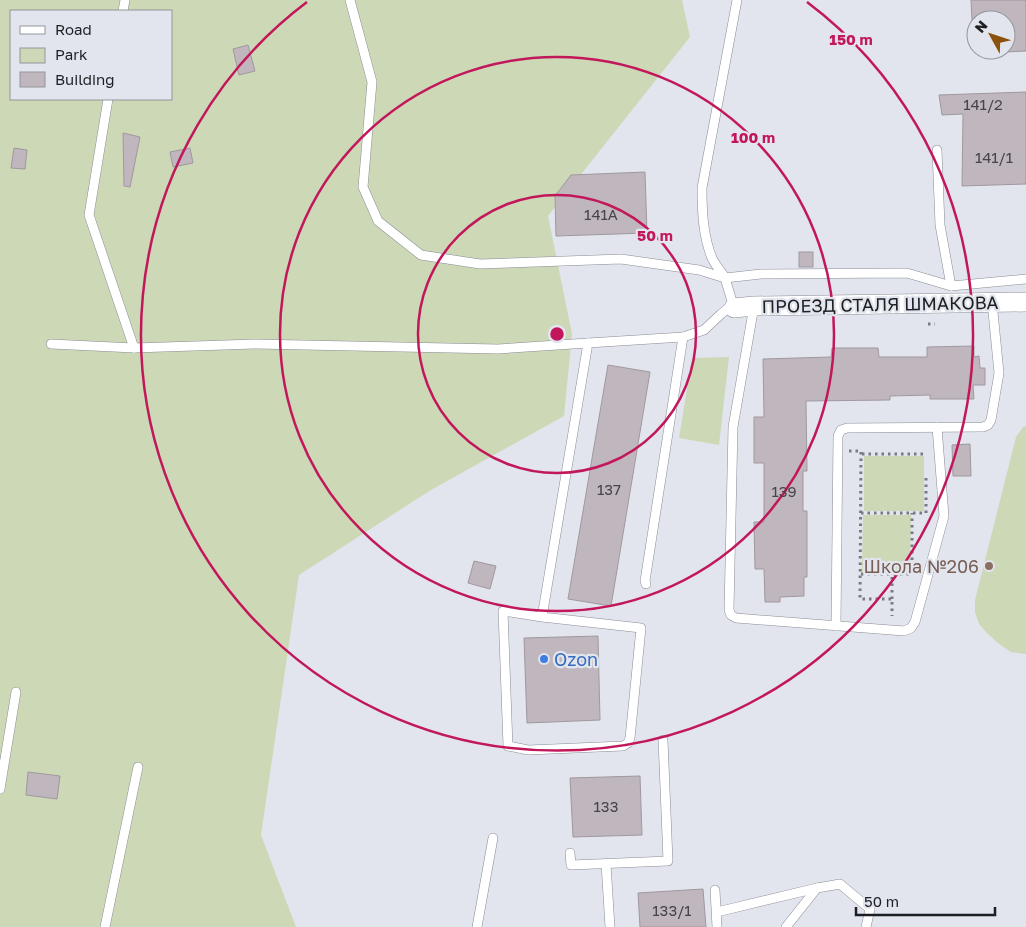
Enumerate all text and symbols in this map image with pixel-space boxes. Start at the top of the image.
legend [10,10,172,100]
north arrow [966,10,1016,60]
text: N [971,17,991,36]
text: Road [55,20,92,38]
text: 150 m [829,30,873,48]
text: Park [55,45,88,63]
text: Building [55,70,115,88]
house number: 141/2 [963,95,1003,113]
text: 100 m [731,128,775,146]
house number: 141/1 [975,148,1013,166]
house number: 141А [584,205,618,223]
text: 50 m [637,226,673,244]
street label: ПРОЕЗД СТАЛЯ ШМАКОВА [761,291,999,317]
centre of rings [548,325,566,343]
house number: 137 [597,480,621,498]
house number: 139 [771,482,797,500]
place label: Школа №206 [864,555,979,577]
marker: Школа №206 [983,560,995,572]
place label: Ozon [554,648,598,670]
marker: Ozon [538,653,550,665]
house number: 133 [594,797,618,815]
scale bar [856,884,995,916]
text: 50 m [864,892,899,910]
house number: 133/1 [652,901,692,919]

